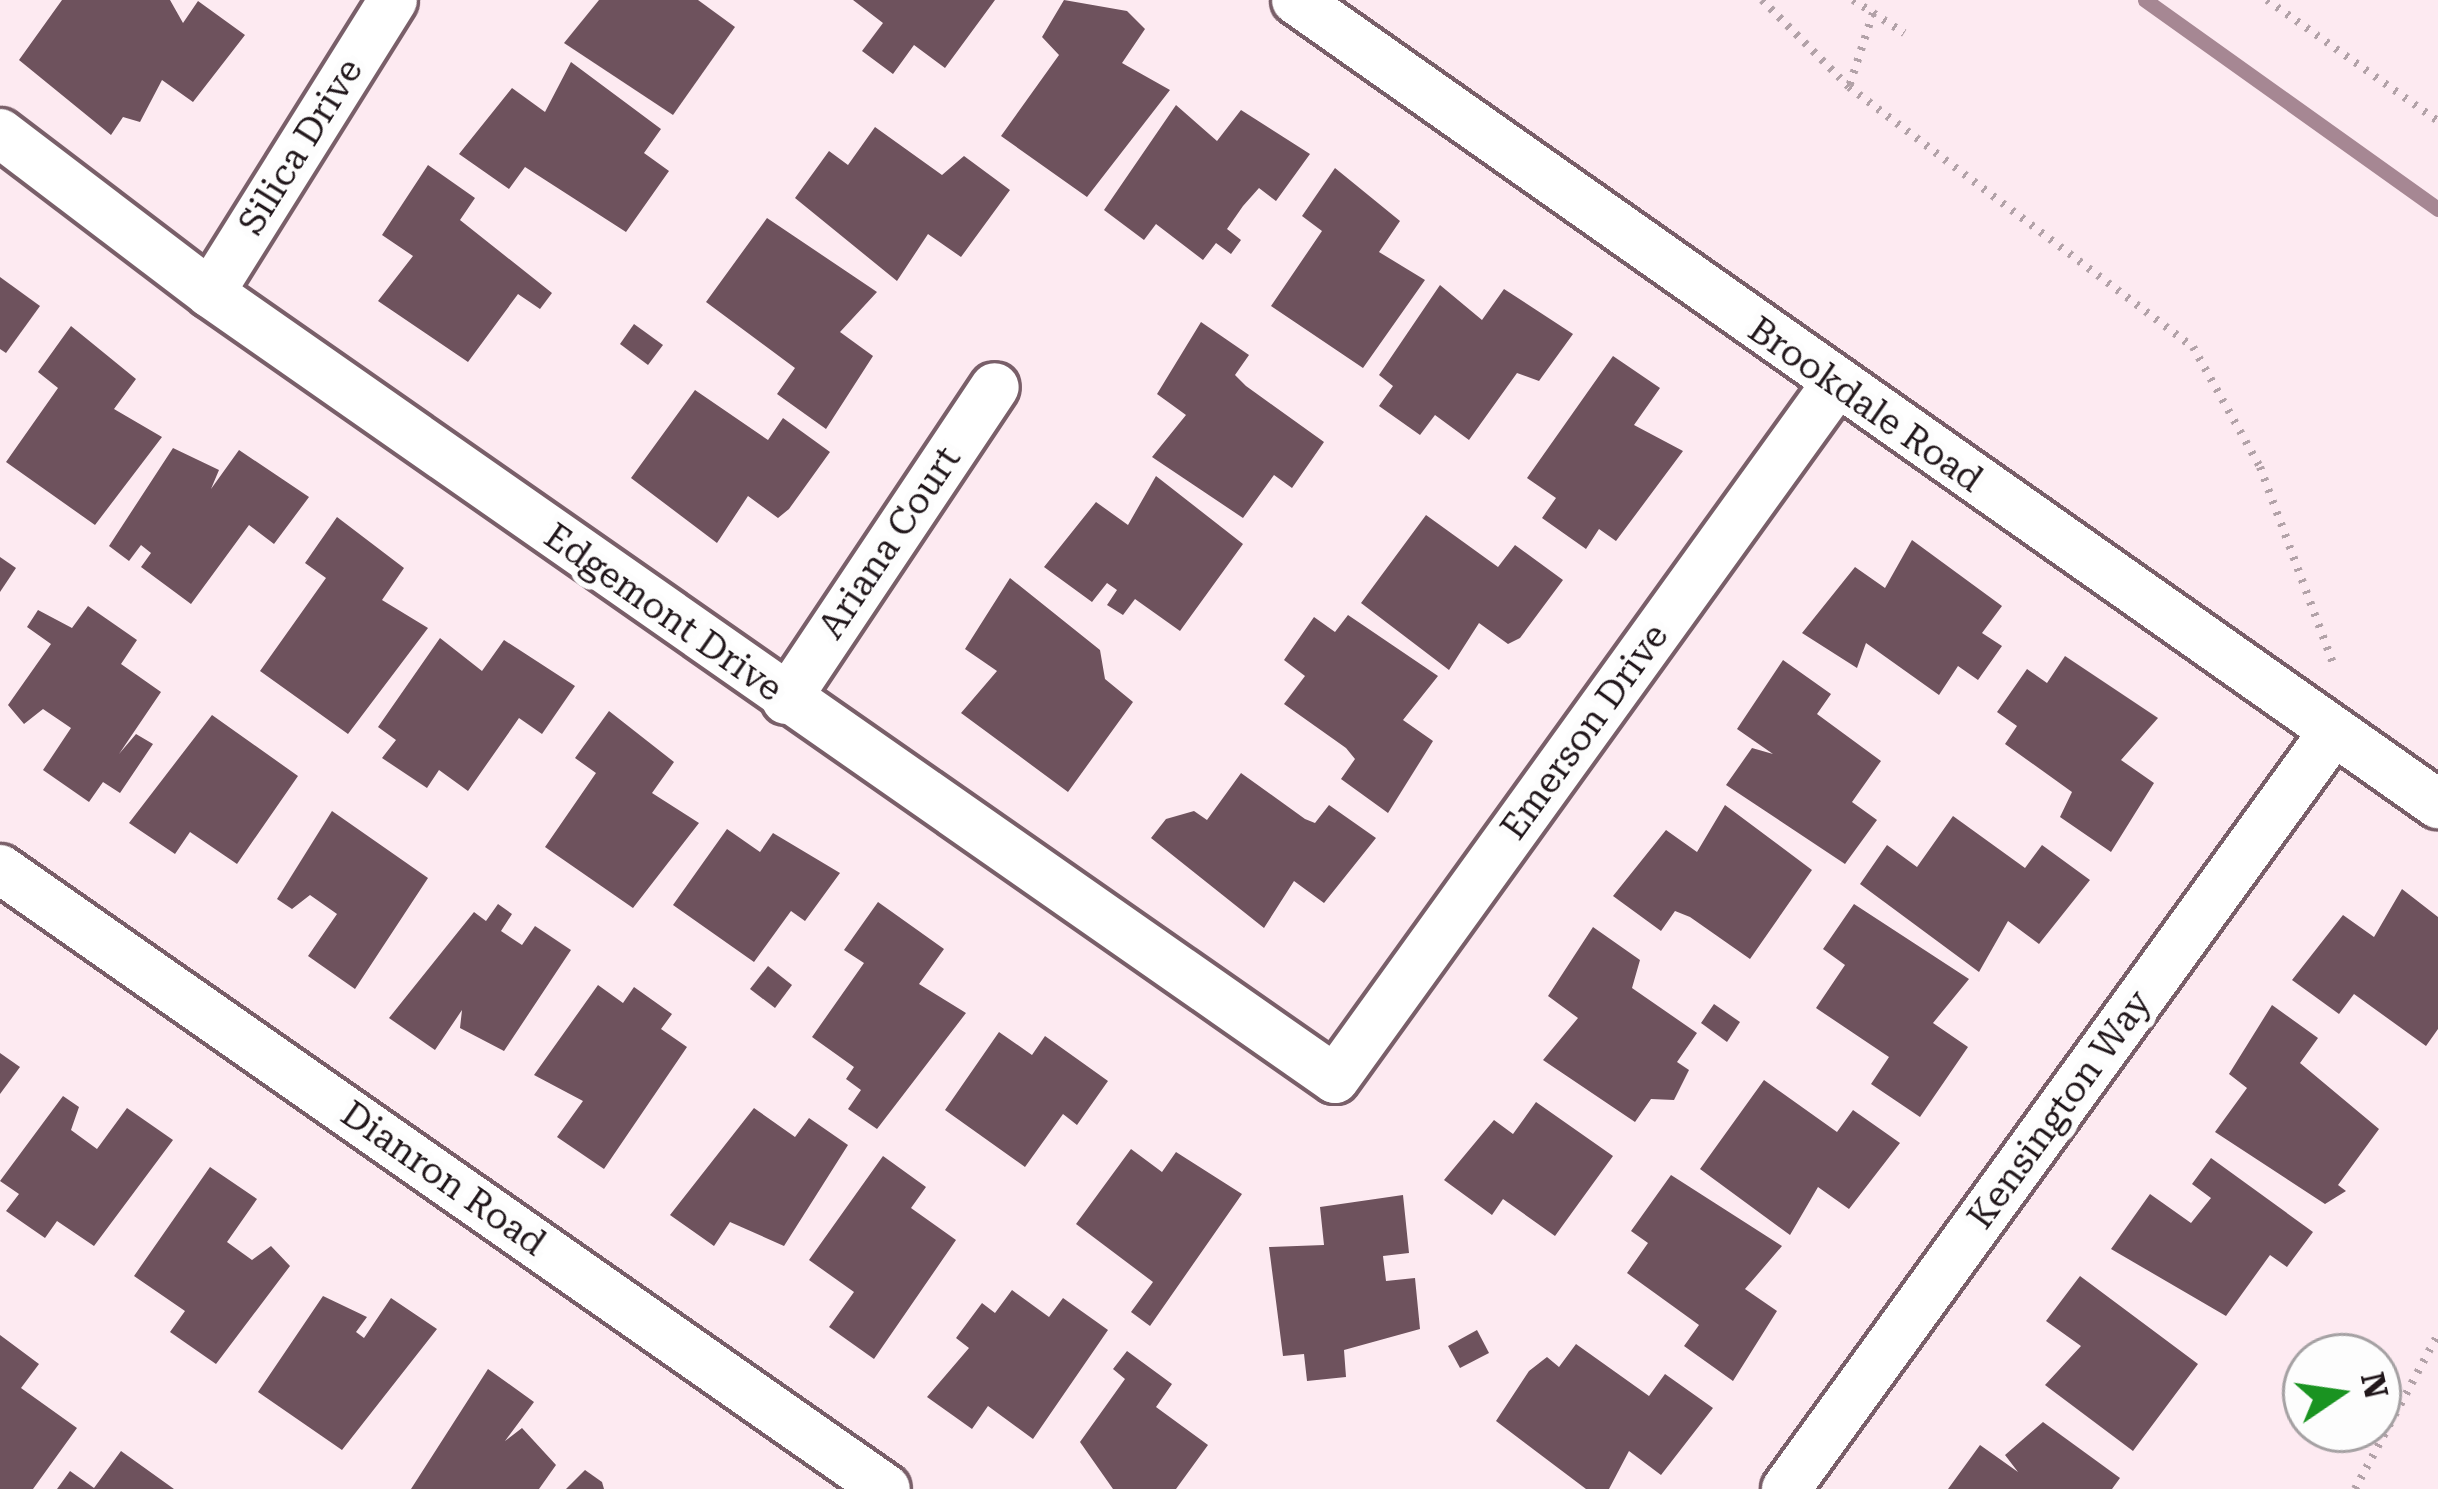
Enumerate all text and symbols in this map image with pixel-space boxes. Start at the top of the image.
street label: Silica Drive [230,51,372,243]
street label: Brookdale Road [1740,308,1990,502]
street label: Ariana Court [810,439,970,647]
street label: Edgemont Drive [536,515,790,711]
street label: Emerson Drive [1492,616,1678,848]
street label: Kensington Way [1959,983,2161,1237]
street label: Dianron Road [333,1093,553,1265]
north arrow [2282,1333,2402,1453]
text: N [2353,1369,2396,1402]

